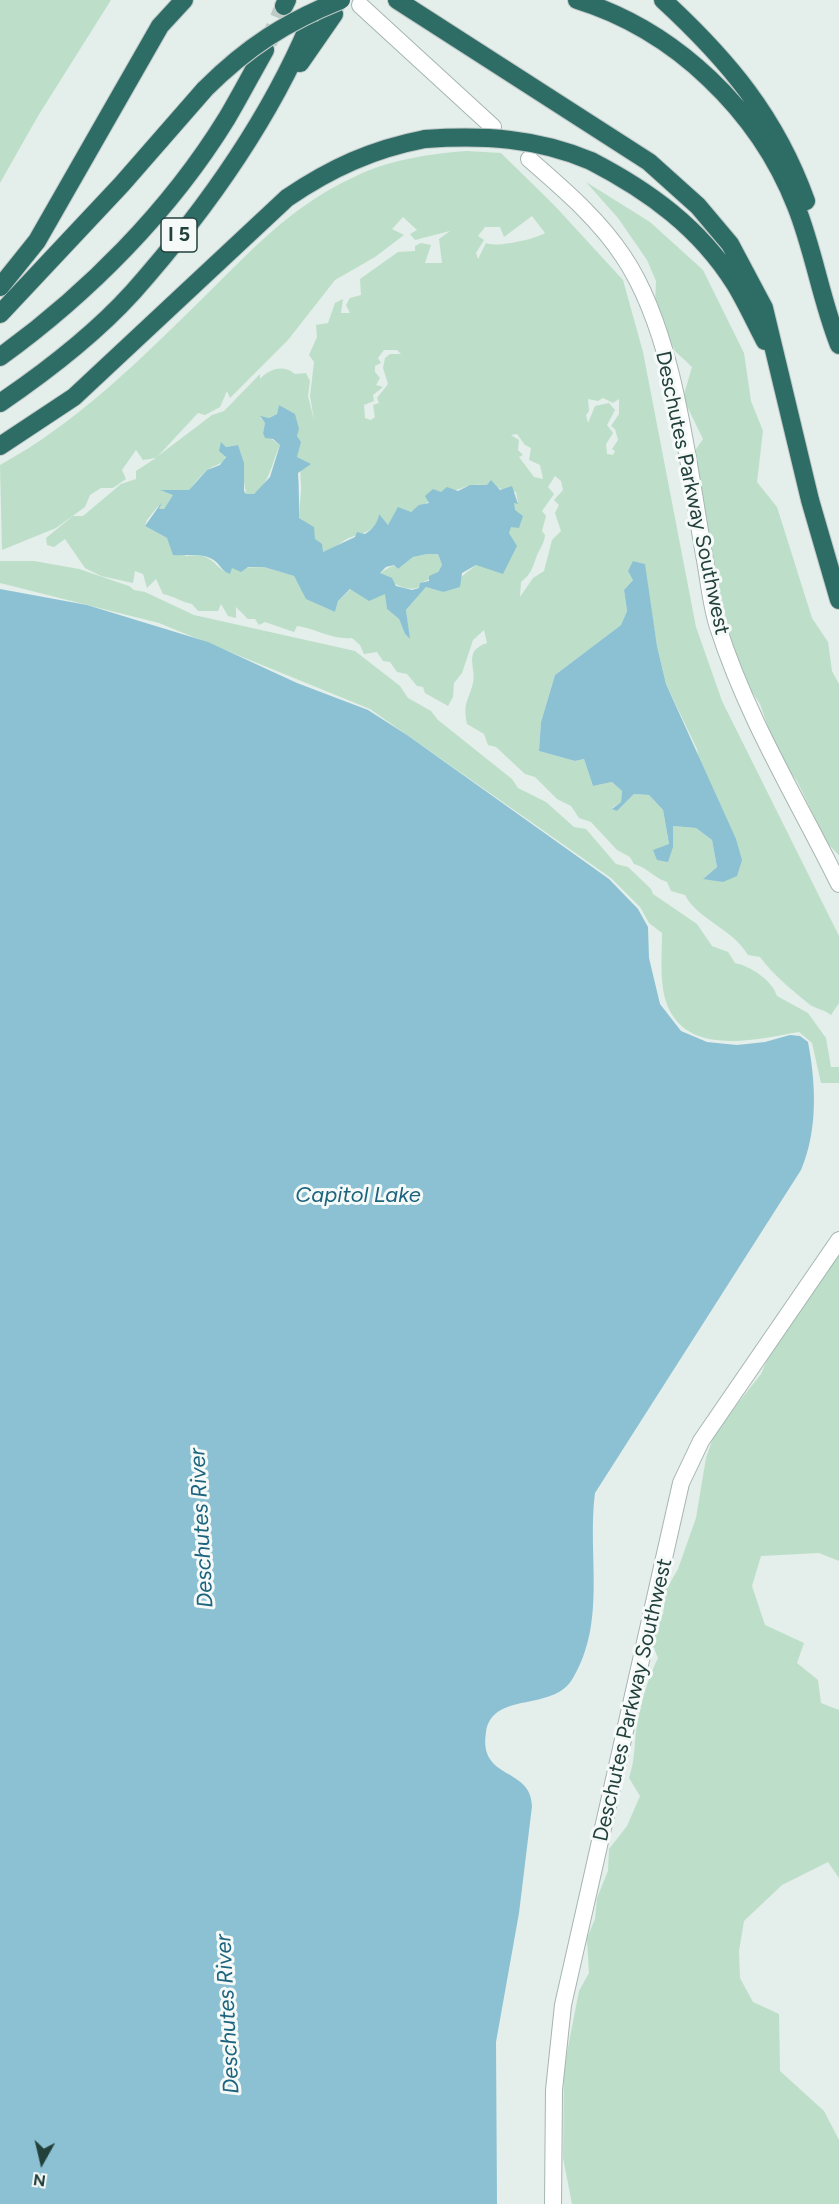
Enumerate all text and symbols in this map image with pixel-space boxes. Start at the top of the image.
road number: I 5 [161,218,197,252]
street label: Deschutes Parkway Southwest [650,349,734,637]
water label: Capitol Lake [295,1183,421,1209]
water label: Deschutes River [185,1447,219,1609]
street label: Deschutes Parkway Southwest [588,1556,678,1844]
water label: Deschutes River [211,1933,245,2095]
north arrow [12,2132,72,2192]
text: N [32,2170,47,2191]

